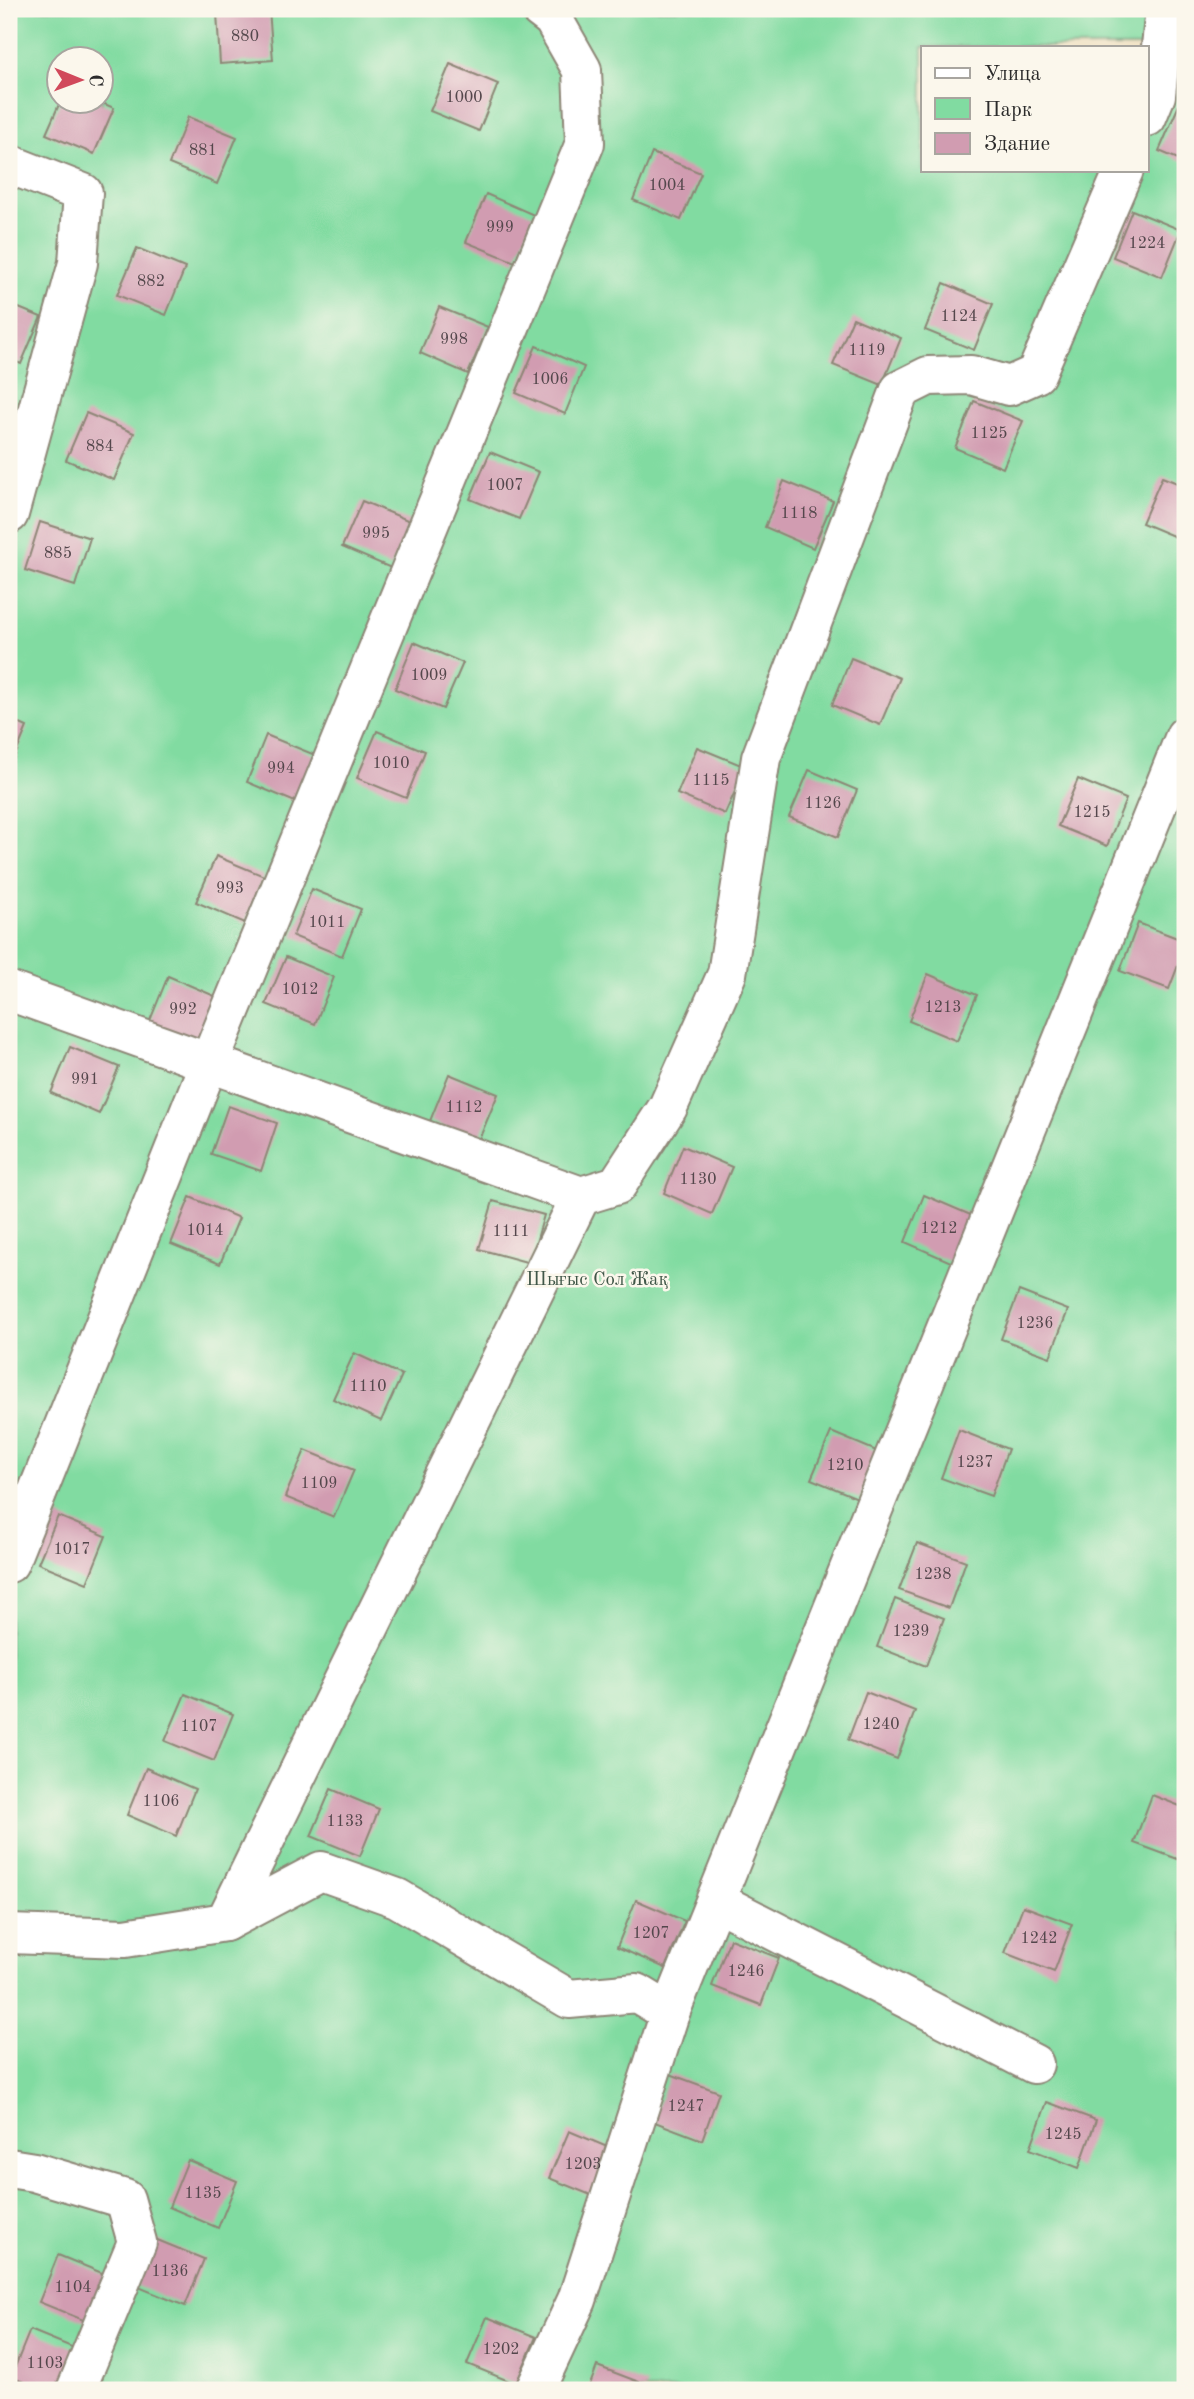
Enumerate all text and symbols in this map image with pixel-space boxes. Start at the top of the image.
house number: 880 [231,29,259,45]
north arrow [46,46,116,116]
legend [921,46,1148,172]
text: Улица [984,64,1041,85]
text: С [85,74,104,87]
house number: 1000 [445,90,483,106]
text: Парк [984,100,1033,121]
text: Здание [984,134,1050,155]
house number: 881 [189,143,217,159]
house number: 1004 [648,178,686,194]
house number: 999 [486,220,514,236]
house number: 1224 [1128,236,1166,252]
house number: 882 [137,274,165,290]
house number: 1124 [940,309,978,325]
house number: 998 [440,332,468,348]
house number: 1119 [848,343,886,359]
house number: 1006 [531,372,569,388]
house number: 1125 [970,426,1008,442]
house number: 884 [86,439,114,455]
house number: 1007 [486,478,524,494]
house number: 1118 [780,506,818,522]
house number: 995 [362,526,390,542]
house number: 885 [44,546,72,562]
house number: 1009 [410,668,448,684]
house number: 1010 [372,756,410,772]
house number: 994 [267,761,295,777]
house number: 1115 [692,773,730,789]
house number: 1126 [804,796,842,812]
house number: 1215 [1073,805,1111,821]
house number: 993 [216,881,244,897]
house number: 1011 [308,915,346,931]
house number: 1012 [281,982,319,998]
house number: 1213 [924,1000,962,1016]
house number: 992 [169,1002,197,1018]
house number: 991 [71,1072,99,1088]
house number: 1112 [445,1100,483,1116]
house number: 1130 [679,1172,717,1188]
house number: 1212 [920,1221,958,1237]
house number: 1014 [186,1223,224,1239]
house number: 1111 [492,1224,530,1240]
park label: Шығыс Сол Жақ [526,1271,668,1290]
house number: 1236 [1016,1316,1054,1332]
house number: 1110 [349,1379,387,1395]
house number: 1237 [956,1455,994,1471]
house number: 1210 [826,1458,864,1474]
house number: 1109 [300,1476,338,1492]
house number: 1017 [53,1542,91,1558]
house number: 1238 [914,1567,952,1583]
house number: 1239 [892,1624,930,1640]
house number: 1240 [862,1717,900,1733]
house number: 1107 [180,1719,218,1735]
house number: 1106 [142,1794,180,1810]
house number: 1133 [326,1814,364,1830]
house number: 1207 [632,1926,670,1942]
house number: 1242 [1020,1931,1058,1947]
house number: 1246 [727,1964,765,1980]
house number: 1247 [667,2099,705,2115]
house number: 1245 [1044,2127,1082,2143]
house number: 1203 [564,2157,602,2173]
house number: 1135 [184,2186,222,2202]
house number: 1136 [151,2264,189,2280]
house number: 1104 [54,2280,92,2296]
house number: 1202 [482,2342,520,2358]
house number: 1103 [26,2356,64,2372]

